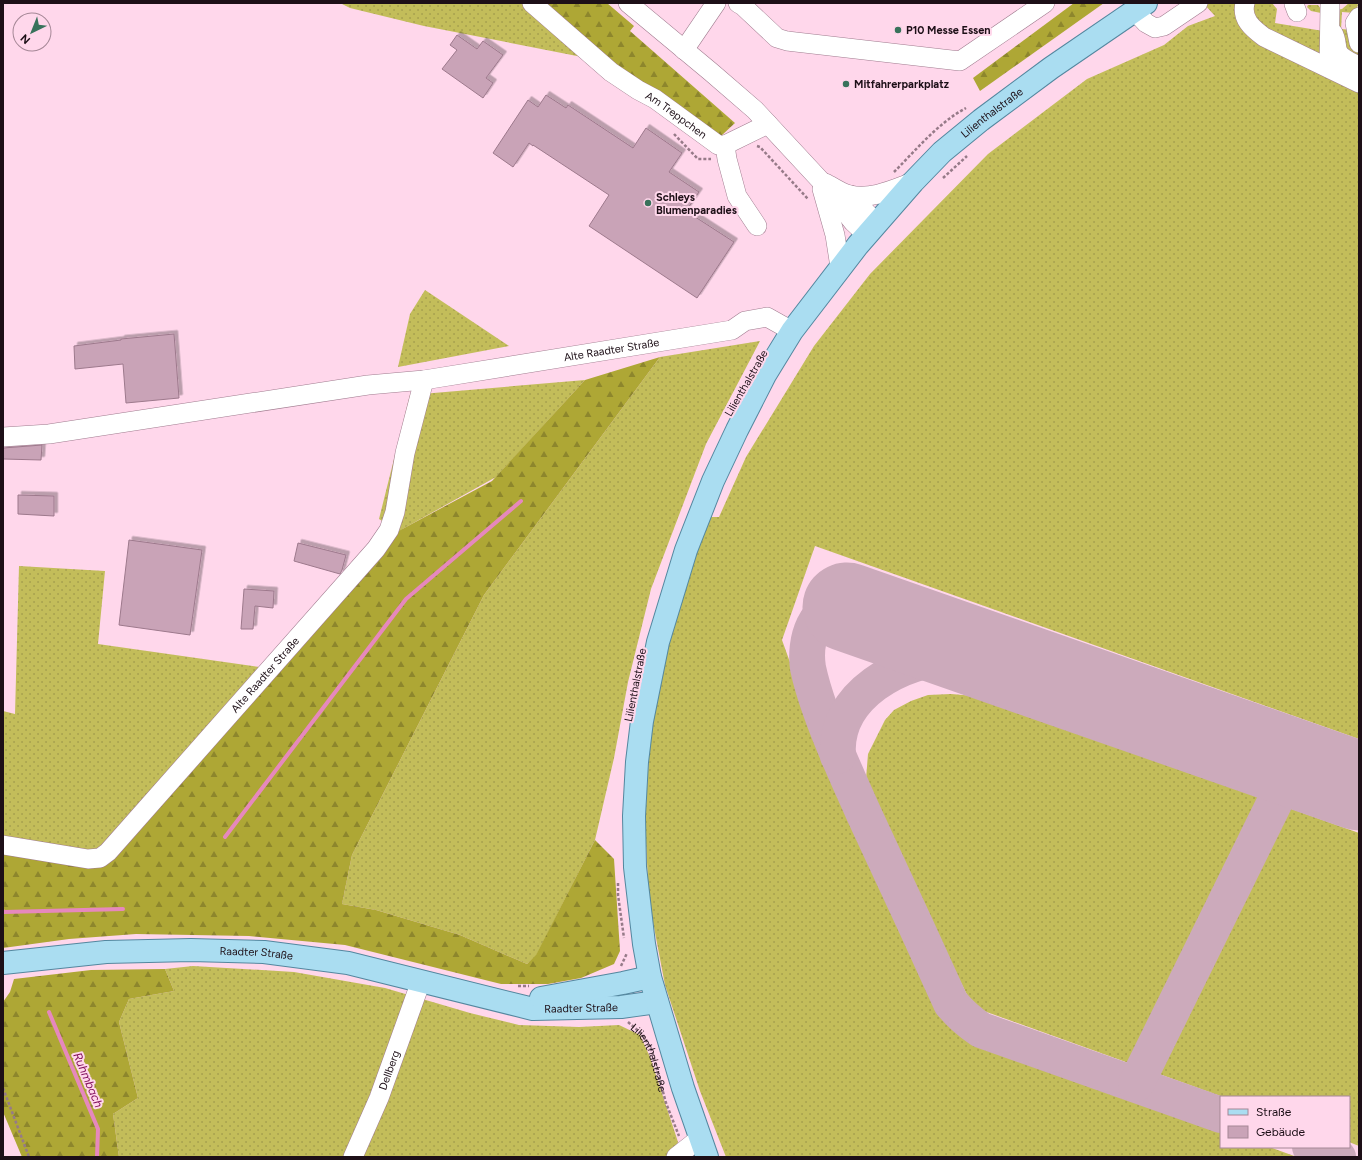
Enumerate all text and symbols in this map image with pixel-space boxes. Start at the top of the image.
north arrow [12,12,52,52]
place label: P10 Messe Essen [906,24,991,37]
marker: P10 Messe Essen [893,25,903,35]
text: N [18,31,33,47]
place label: Mitfahrerparkplatz [854,78,949,91]
marker: Mitfahrerparkplatz [841,79,851,89]
street label: Lilienthalstraße [958,85,1026,141]
street label: Am Treppchen [643,89,709,142]
place label: Schleys Blumenparadies [656,191,737,217]
marker: Schleys Blumenparadies [643,198,653,208]
street label: Alte Raadter Straße [563,336,660,364]
street label: Lilienthalstraße [722,348,771,419]
street label: Alte Raadter Straße [228,635,302,715]
street label: Lilienthalstraße [622,647,649,723]
street label: Raadter Straße [219,945,294,963]
street label: Raadter Straße [544,1001,618,1016]
street label: Lilienthalstraße [628,1021,669,1094]
street label: Dellberg [376,1049,403,1092]
water label: Ruhmbach [70,1050,106,1110]
legend [1220,1096,1350,1148]
text: Straße [1256,1105,1292,1119]
text: Gebäude [1256,1125,1306,1139]

